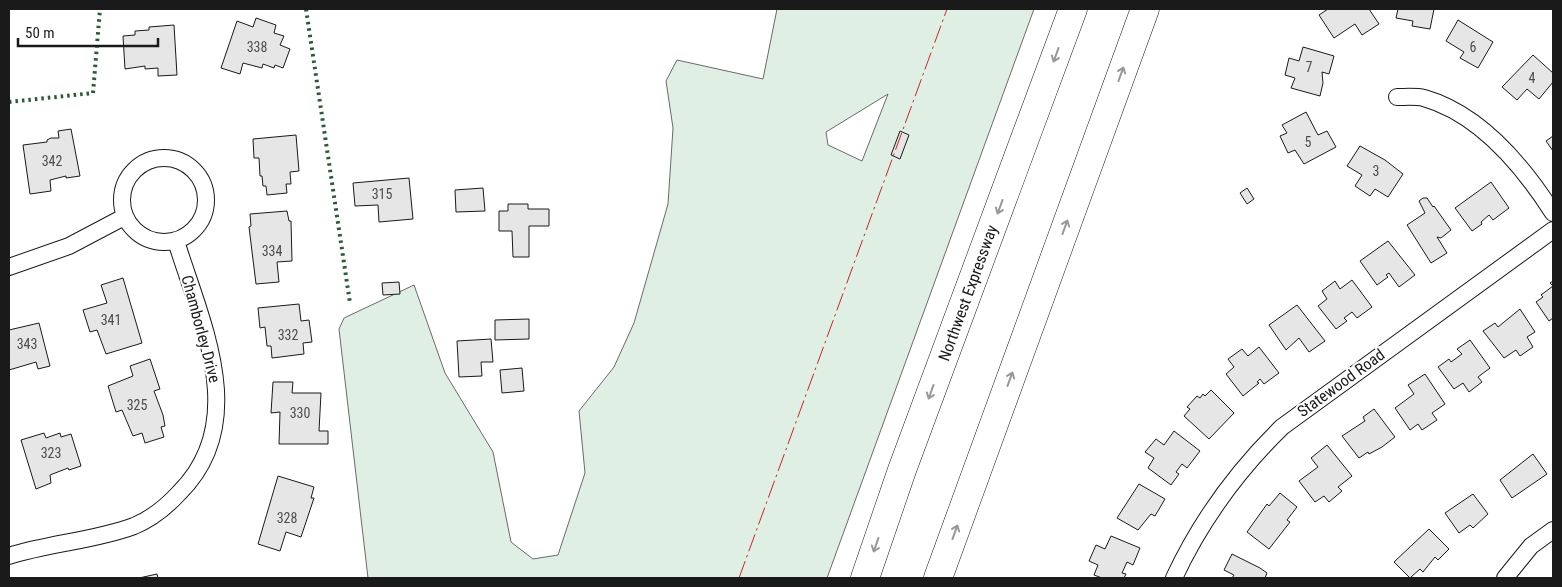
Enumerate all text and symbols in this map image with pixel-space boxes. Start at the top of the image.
scale bar [18,15,158,47]
text: 50 m [25,24,55,42]
house number: 338 [247,39,267,55]
house number: 6 [1470,39,1477,55]
one-way arrow [1051,46,1060,62]
house number: 7 [1306,59,1313,75]
one-way arrow [1117,67,1126,82]
house number: 4 [1529,70,1536,86]
house number: 5 [1305,134,1312,150]
house number: 342 [42,153,62,169]
house number: 3 [1373,163,1379,179]
house number: 315 [372,186,392,202]
one-way arrow [995,199,1004,214]
one-way arrow [1061,219,1070,235]
street label: Northwest Expressway [935,222,1002,364]
house number: 334 [262,243,282,259]
street label: Chamborley Drive [178,273,224,385]
house number: 341 [101,312,121,328]
house number: 332 [278,327,298,343]
house number: 343 [17,336,37,352]
street label: Statewood Road [1294,345,1388,421]
one-way arrow [1005,372,1015,388]
one-way arrow [926,384,935,399]
house number: 325 [127,397,147,413]
house number: 330 [290,405,310,421]
house number: 323 [41,445,61,461]
house number: 328 [277,510,297,526]
one-way arrow [951,525,960,541]
one-way arrow [871,537,880,552]

